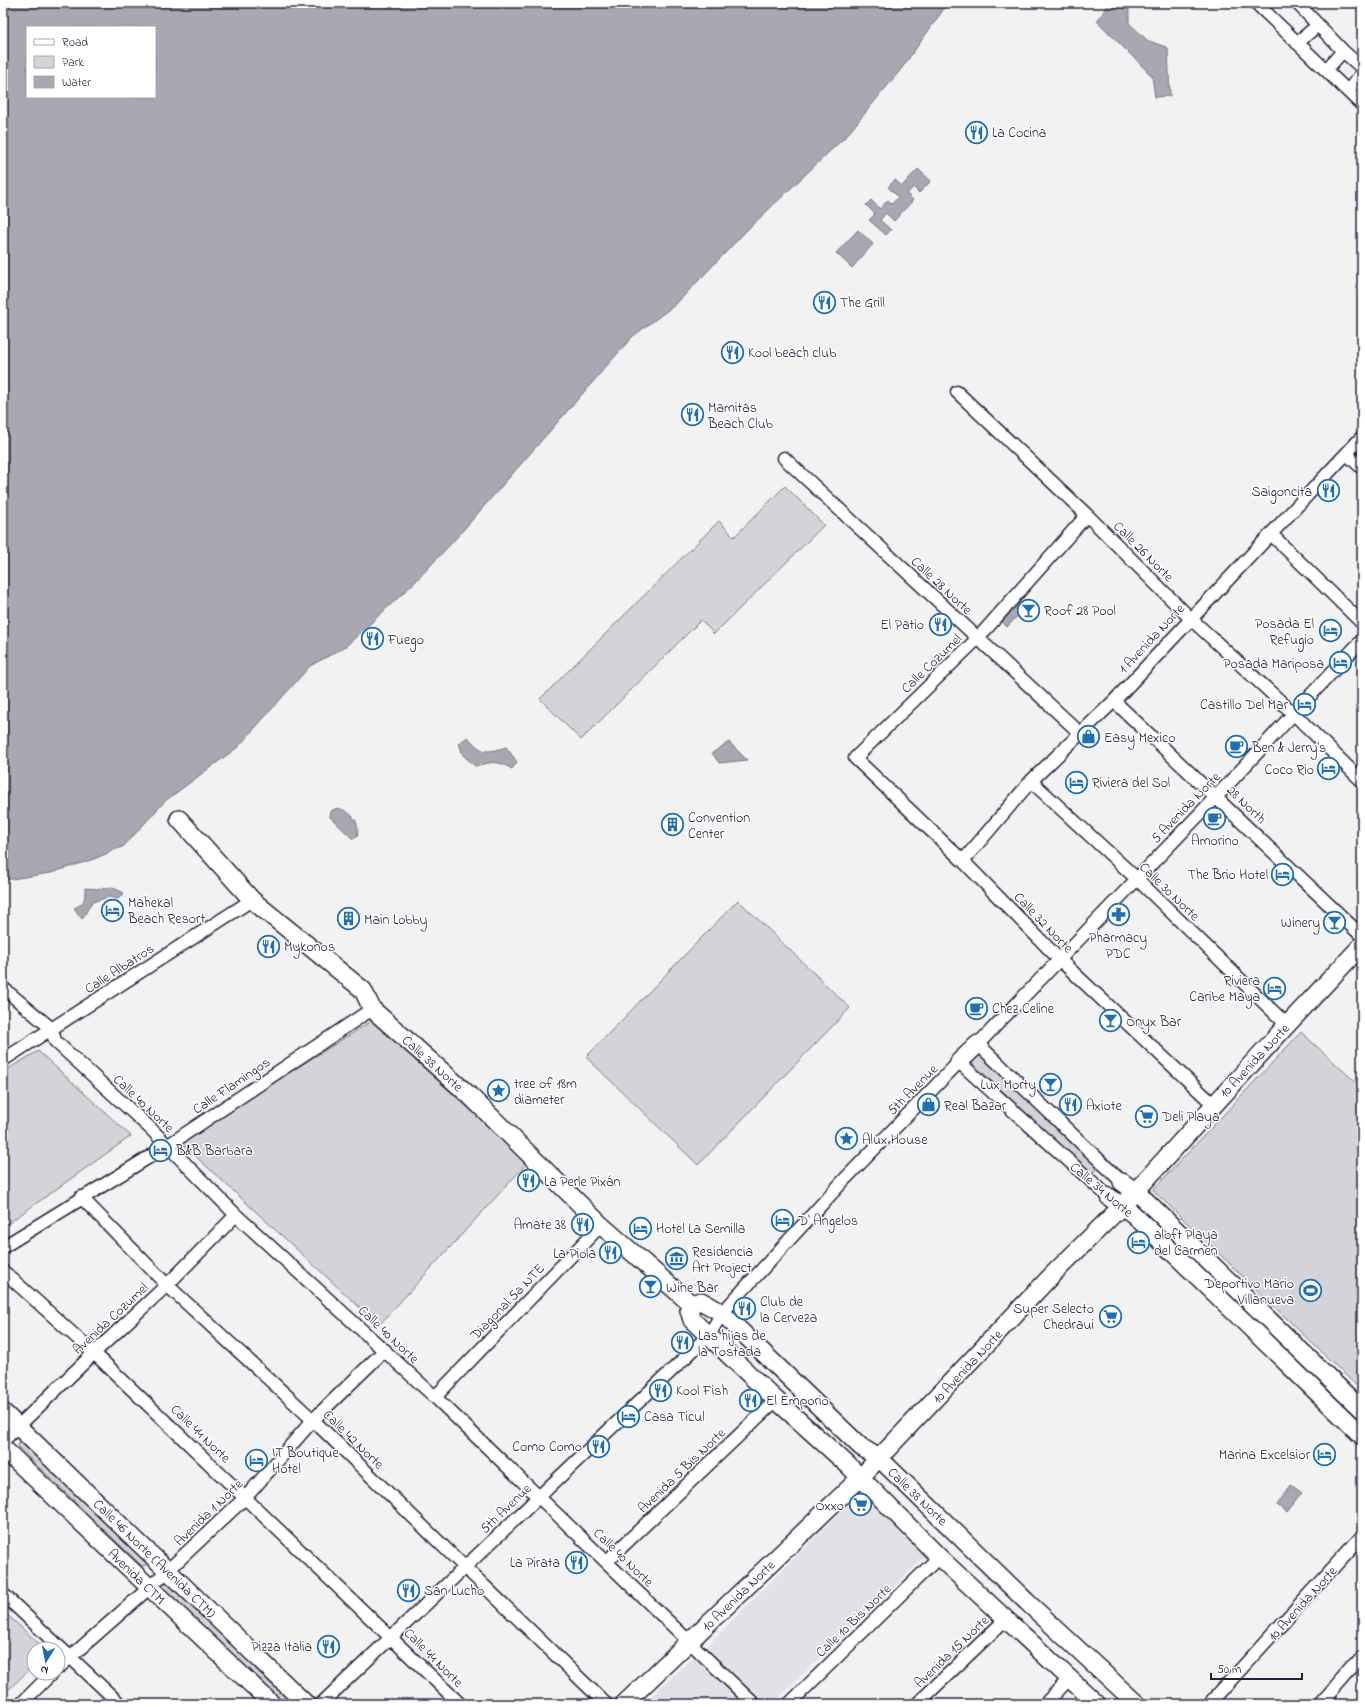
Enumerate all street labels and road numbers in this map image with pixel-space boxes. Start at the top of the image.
street label: Calle 26 Norte [1108,517,1179,588]
street label: Calle 28 Norte [905,552,977,621]
street label: 1 Avenida Norte [1114,599,1191,679]
street label: Calle Cozumel [897,629,967,699]
street label: 5 Avenida Norte [1146,767,1226,849]
street label: 28 North [1221,781,1271,829]
street label: Calle 30 Norte [1134,858,1205,927]
street label: Calle 32 Norte [1008,888,1078,959]
street label: Calle Albatros [81,939,159,1000]
street label: 10 Avenida Norte [1215,1019,1296,1103]
street label: Calle 38 Norte [397,1031,468,1098]
street label: Calle Flamingos [189,1052,275,1121]
street label: 5th Avenue [883,1059,944,1120]
street label: Calle 40 Norte [108,1070,179,1139]
street label: Calle 34 Norte [1065,1157,1138,1223]
street label: Diagonal 5a NTE [465,1259,551,1346]
street label: Avenida Cozumel [68,1278,154,1360]
street label: Calle 40 Norte [353,1301,424,1370]
street label: 10 Avenida Norte [928,1325,1009,1409]
street label: Calle 44 Norte [165,1400,235,1469]
street label: Calle 42 Norte [318,1405,389,1475]
street label: Avenida 5 Bis Norte [633,1423,731,1519]
street label: Calle 38 Norte [882,1463,952,1532]
street label: Avenida 1 Norte [170,1474,249,1552]
street label: 5th Avenue [475,1479,537,1539]
street label: Calle 46 Norte (Avenida CTM) [90,1495,220,1621]
street label: Calle 40 Norte [588,1524,658,1593]
street label: Avenida CTM [105,1545,169,1607]
street label: 10 Avenida Norte [698,1555,781,1637]
street label: 10 Avenida Norte [1263,1561,1343,1646]
street label: Calle 10 Bis Norte [811,1579,897,1663]
street label: Avenida 15 Norte [910,1610,995,1693]
street label: Calle 44 Norte [398,1623,468,1693]

